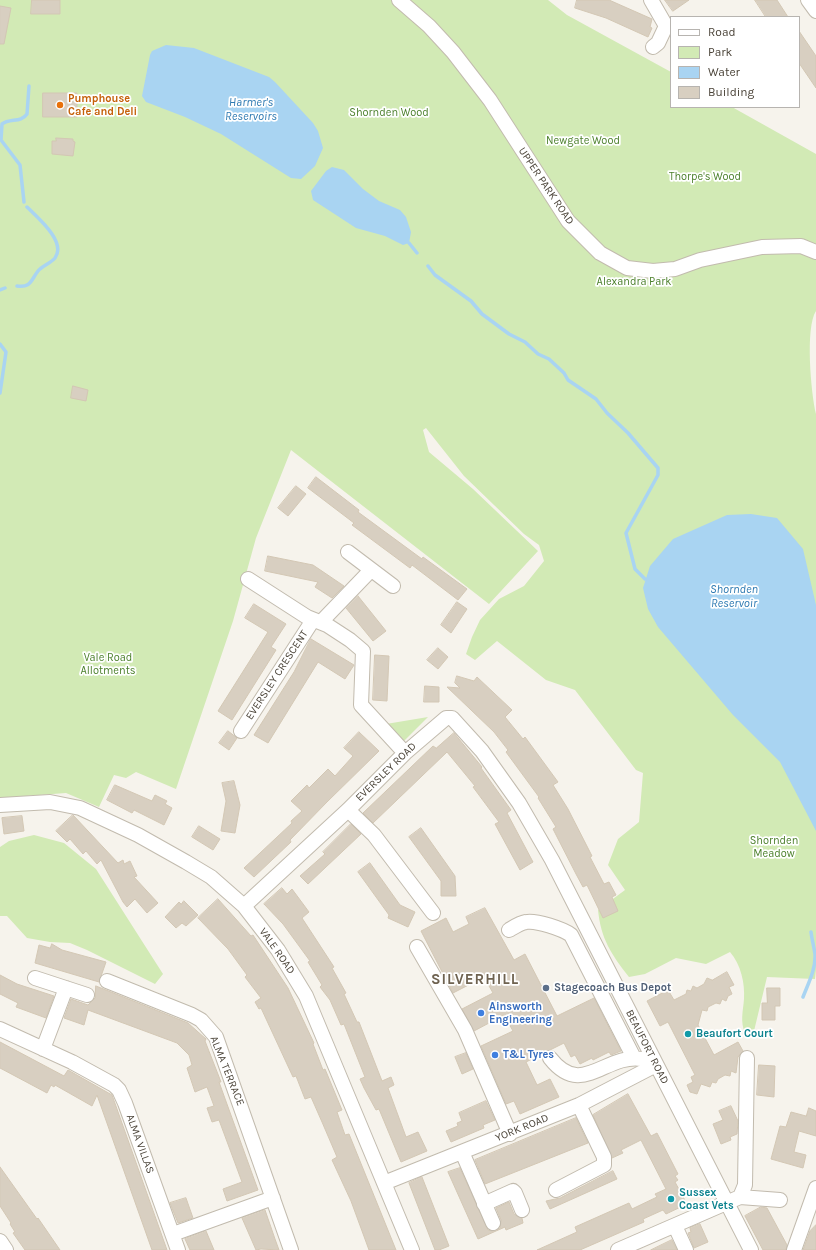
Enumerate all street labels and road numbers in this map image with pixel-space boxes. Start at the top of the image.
street label: UPPER PARK ROAD [515,145,577,227]
street label: EVERSLEY CRESCENT [243,628,311,722]
street label: EVERSLEY ROAD [353,740,419,804]
street label: VALE ROAD [256,925,298,977]
street label: BEAUFORT ROAD [623,1008,671,1086]
street label: ALMA TERRACE [207,1034,247,1108]
street label: YORK ROAD [493,1111,551,1145]
street label: ALMA VILLAS [123,1113,157,1175]

